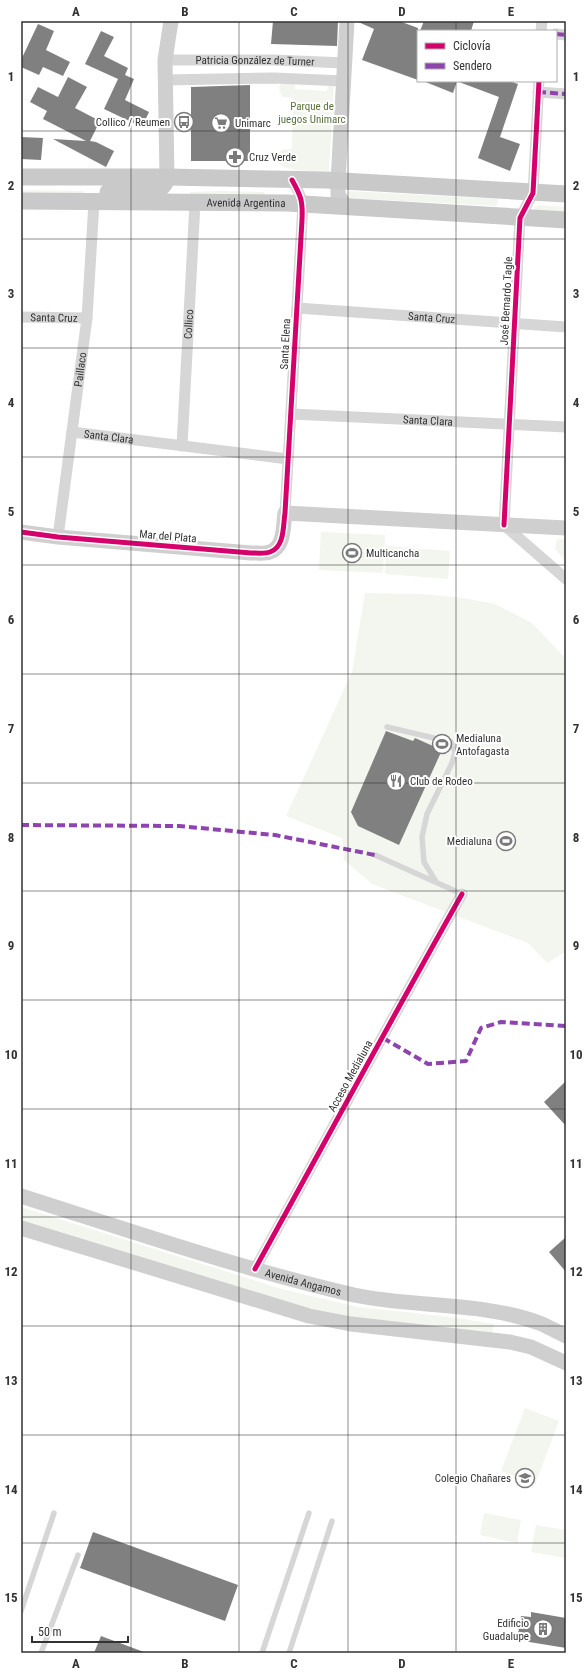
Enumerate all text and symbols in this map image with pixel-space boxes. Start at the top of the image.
text: A [72,4,80,19]
text: B [181,4,189,19]
text: C [290,4,298,19]
text: D [398,4,406,19]
text: E [508,4,515,19]
legend [417,30,557,82]
text: Ciclovía [453,39,491,53]
street label: Patricia González de Turner [195,54,315,69]
text: Sendero [453,59,492,73]
text: 1 [8,69,14,84]
text: 1 [573,69,579,84]
park label: Parque de juegos Unimarc [277,100,346,126]
bus stop icon: Collico / Reumen [173,111,195,133]
supermarket icon: Unimarc [210,112,232,134]
place label: Collico / Reumen [96,116,170,129]
place label: Unimarc [235,117,271,130]
pharmacy icon: Cruz Verde [224,146,246,168]
place label: Cruz Verde [249,151,296,164]
text: 2 [8,178,15,193]
text: 2 [573,178,580,193]
street label: Avenida Argentina [206,196,286,210]
street label: José Bernardo Tagle [498,256,515,346]
text: 3 [8,286,14,301]
text: 3 [573,286,579,301]
street label: Collico [182,308,196,340]
street label: Santa Cruz [408,310,456,326]
street label: Santa Cruz [30,311,78,325]
street label: Santa Elena [278,318,293,370]
street label: Paillaco [72,351,89,388]
text: 4 [8,395,15,410]
text: 4 [573,395,580,410]
street label: Santa Clara [403,413,453,429]
street label: Santa Clara [83,428,134,447]
text: 5 [8,504,15,519]
text: 5 [573,504,580,519]
street label: Mar del Plata [139,528,197,545]
sports icon: Multicancha [341,542,363,564]
place label: Multicancha [366,547,419,560]
text: 6 [8,612,15,627]
text: 6 [573,612,580,627]
text: 7 [8,721,15,736]
text: 7 [573,721,580,736]
place label: Medialuna Antofagasta [456,732,509,758]
sports icon: Medialuna Antofagasta [431,733,453,755]
restaurant icon: Club de Rodeo [385,770,407,792]
place label: Club de Rodeo [410,775,473,788]
text: 8 [8,830,14,845]
sports icon: Medialuna [495,830,517,852]
text: 8 [573,830,579,845]
place label: Medialuna [447,835,492,848]
text: 9 [8,938,14,953]
text: 9 [573,938,579,953]
street label: Acceso Medialuna [325,1038,375,1114]
text: 10 [4,1047,18,1062]
text: 10 [569,1047,583,1062]
text: 11 [4,1156,18,1171]
text: 11 [569,1156,583,1171]
text: 12 [4,1264,18,1279]
text: 12 [569,1264,583,1279]
street label: Avenida Angamos [263,1266,342,1299]
text: 13 [4,1373,18,1388]
text: 13 [569,1373,583,1388]
school or university icon: Colegio Chañares [514,1467,536,1489]
place label: Colegio Chañares [435,1472,511,1485]
text: 14 [4,1482,18,1497]
text: 14 [569,1482,583,1497]
text: 15 [4,1590,18,1605]
text: 15 [569,1590,583,1605]
place label: Edificio Guadalupe [483,1617,529,1643]
scale bar [32,1618,128,1644]
building icon: Edificio Guadalupe [532,1618,554,1640]
text: 50 m [38,1625,62,1639]
text: A [72,1656,80,1671]
text: B [181,1656,189,1671]
text: C [290,1656,298,1671]
text: D [398,1656,406,1671]
text: E [508,1656,515,1671]

